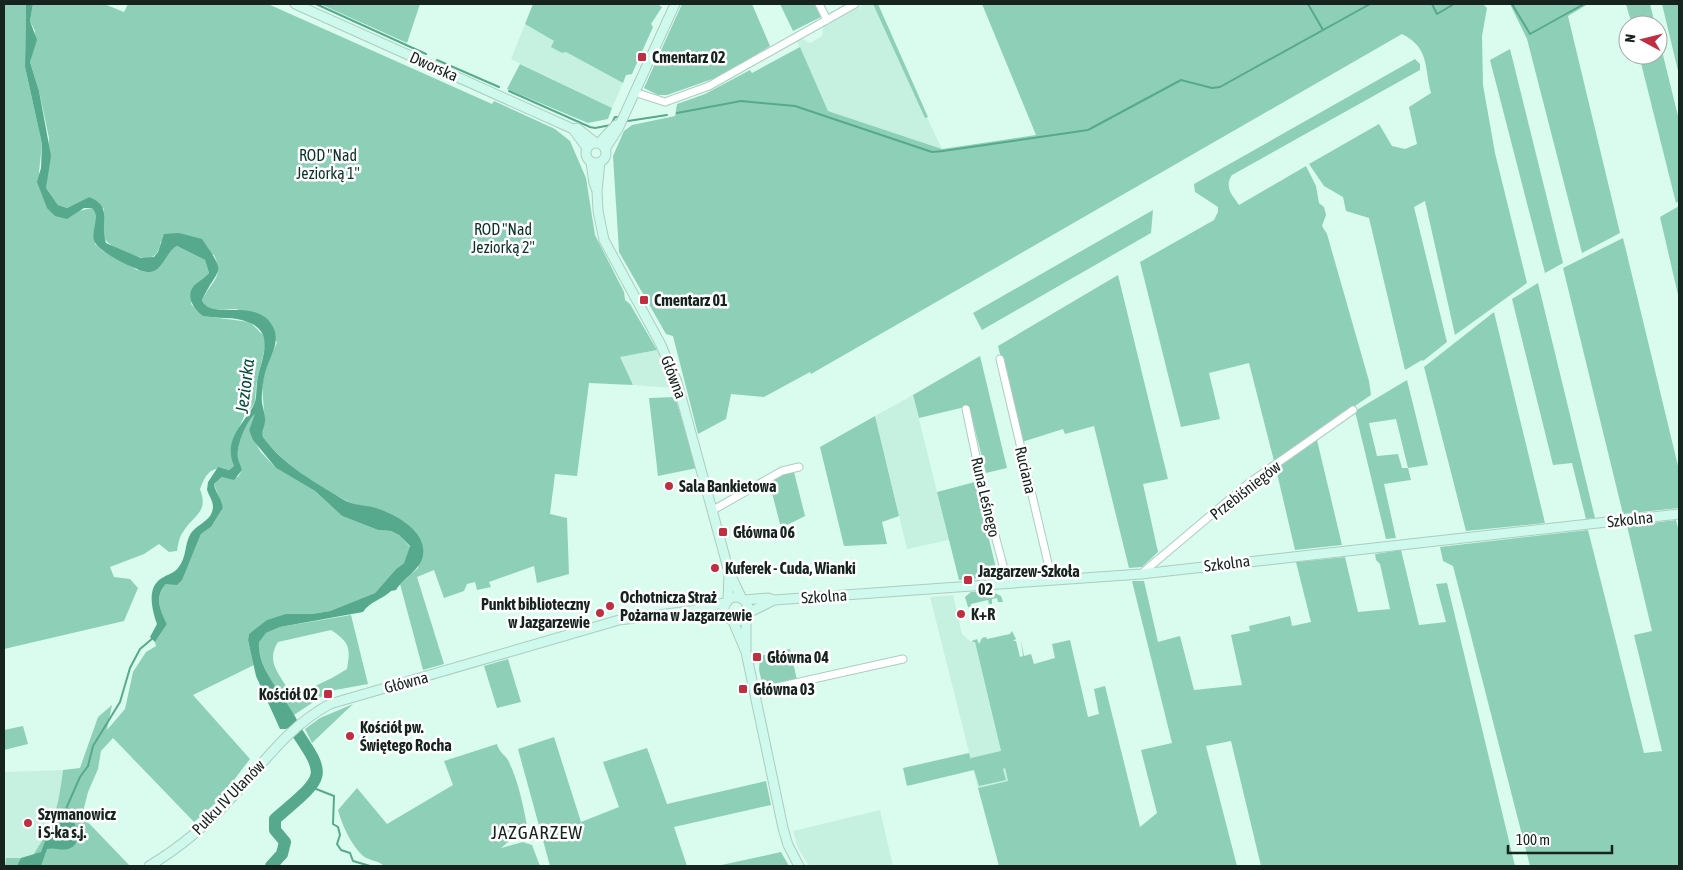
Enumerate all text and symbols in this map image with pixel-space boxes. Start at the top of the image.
north arrow [1618,15,1668,65]
text: N [1622,33,1639,43]
street label: Dworska [407,47,461,85]
place label: Cmentarz 02 [652,48,726,66]
marker: Cmentarz 02 [636,51,648,63]
park label: ROD "Nad Jeziorką 1" [296,146,360,183]
park label: ROD "Nad Jeziorką 2" [471,220,535,257]
place label: Cmentarz 01 [654,291,728,309]
marker: Cmentarz 01 [638,294,650,306]
street label: Główna [658,353,690,401]
water label: Jeziorka [231,357,258,415]
street label: Ruciana [1012,445,1040,495]
street label: Runa Leśnego [967,455,1004,539]
street label: Przebiśniegów [1206,457,1285,524]
place label: Sala Bankietowa [679,477,776,495]
marker: Sala Bankietowa [663,480,675,492]
street label: Szkolna [1606,508,1654,530]
place label: Główna 06 [733,523,795,541]
marker: Główna 06 [717,526,729,538]
street label: Szkolna [1203,551,1251,575]
place label: Kuferek - Cuda, Wianki [725,559,856,577]
marker: Kuferek - Cuda, Wianki [709,562,721,574]
place label: Jazgarzew-Szkoła 02 [977,562,1080,598]
marker: Jazgarzew-Szkoła 02 [962,574,974,586]
street label: Szkolna [800,585,848,607]
place label: Ochotnicza Straż Pożarna w Jazgarzewie [620,588,752,624]
place label: Punkt biblioteczny w Jazgarzewie [481,595,590,631]
marker: Ochotnicza Straż Pożarna w Jazgarzewie [604,600,616,612]
place label: K+R [971,605,995,623]
marker: Punkt biblioteczny w Jazgarzewie [594,607,606,619]
marker: K+R [955,608,967,620]
place label: Główna 04 [767,648,829,666]
marker: Główna 04 [751,651,763,663]
street label: Główna [382,668,430,696]
place label: Główna 03 [753,680,815,698]
marker: Główna 03 [737,683,749,695]
place label: Kościół 02 [259,685,318,703]
marker: Kościół 02 [322,688,334,700]
place label: Kościół pw. Świętego Rocha [360,718,452,754]
marker: Kościół pw. Świętego Rocha [344,730,356,742]
street label: Pułku IV Ułanów [188,756,268,838]
place label: Szymanowicz i S-ka s.j. [38,805,116,841]
marker: Szymanowicz i S-ka s.j. [22,817,34,829]
district label: JAZGARZEW [491,821,583,843]
scale bar [1508,822,1612,854]
text: 100 m [1516,831,1550,848]

